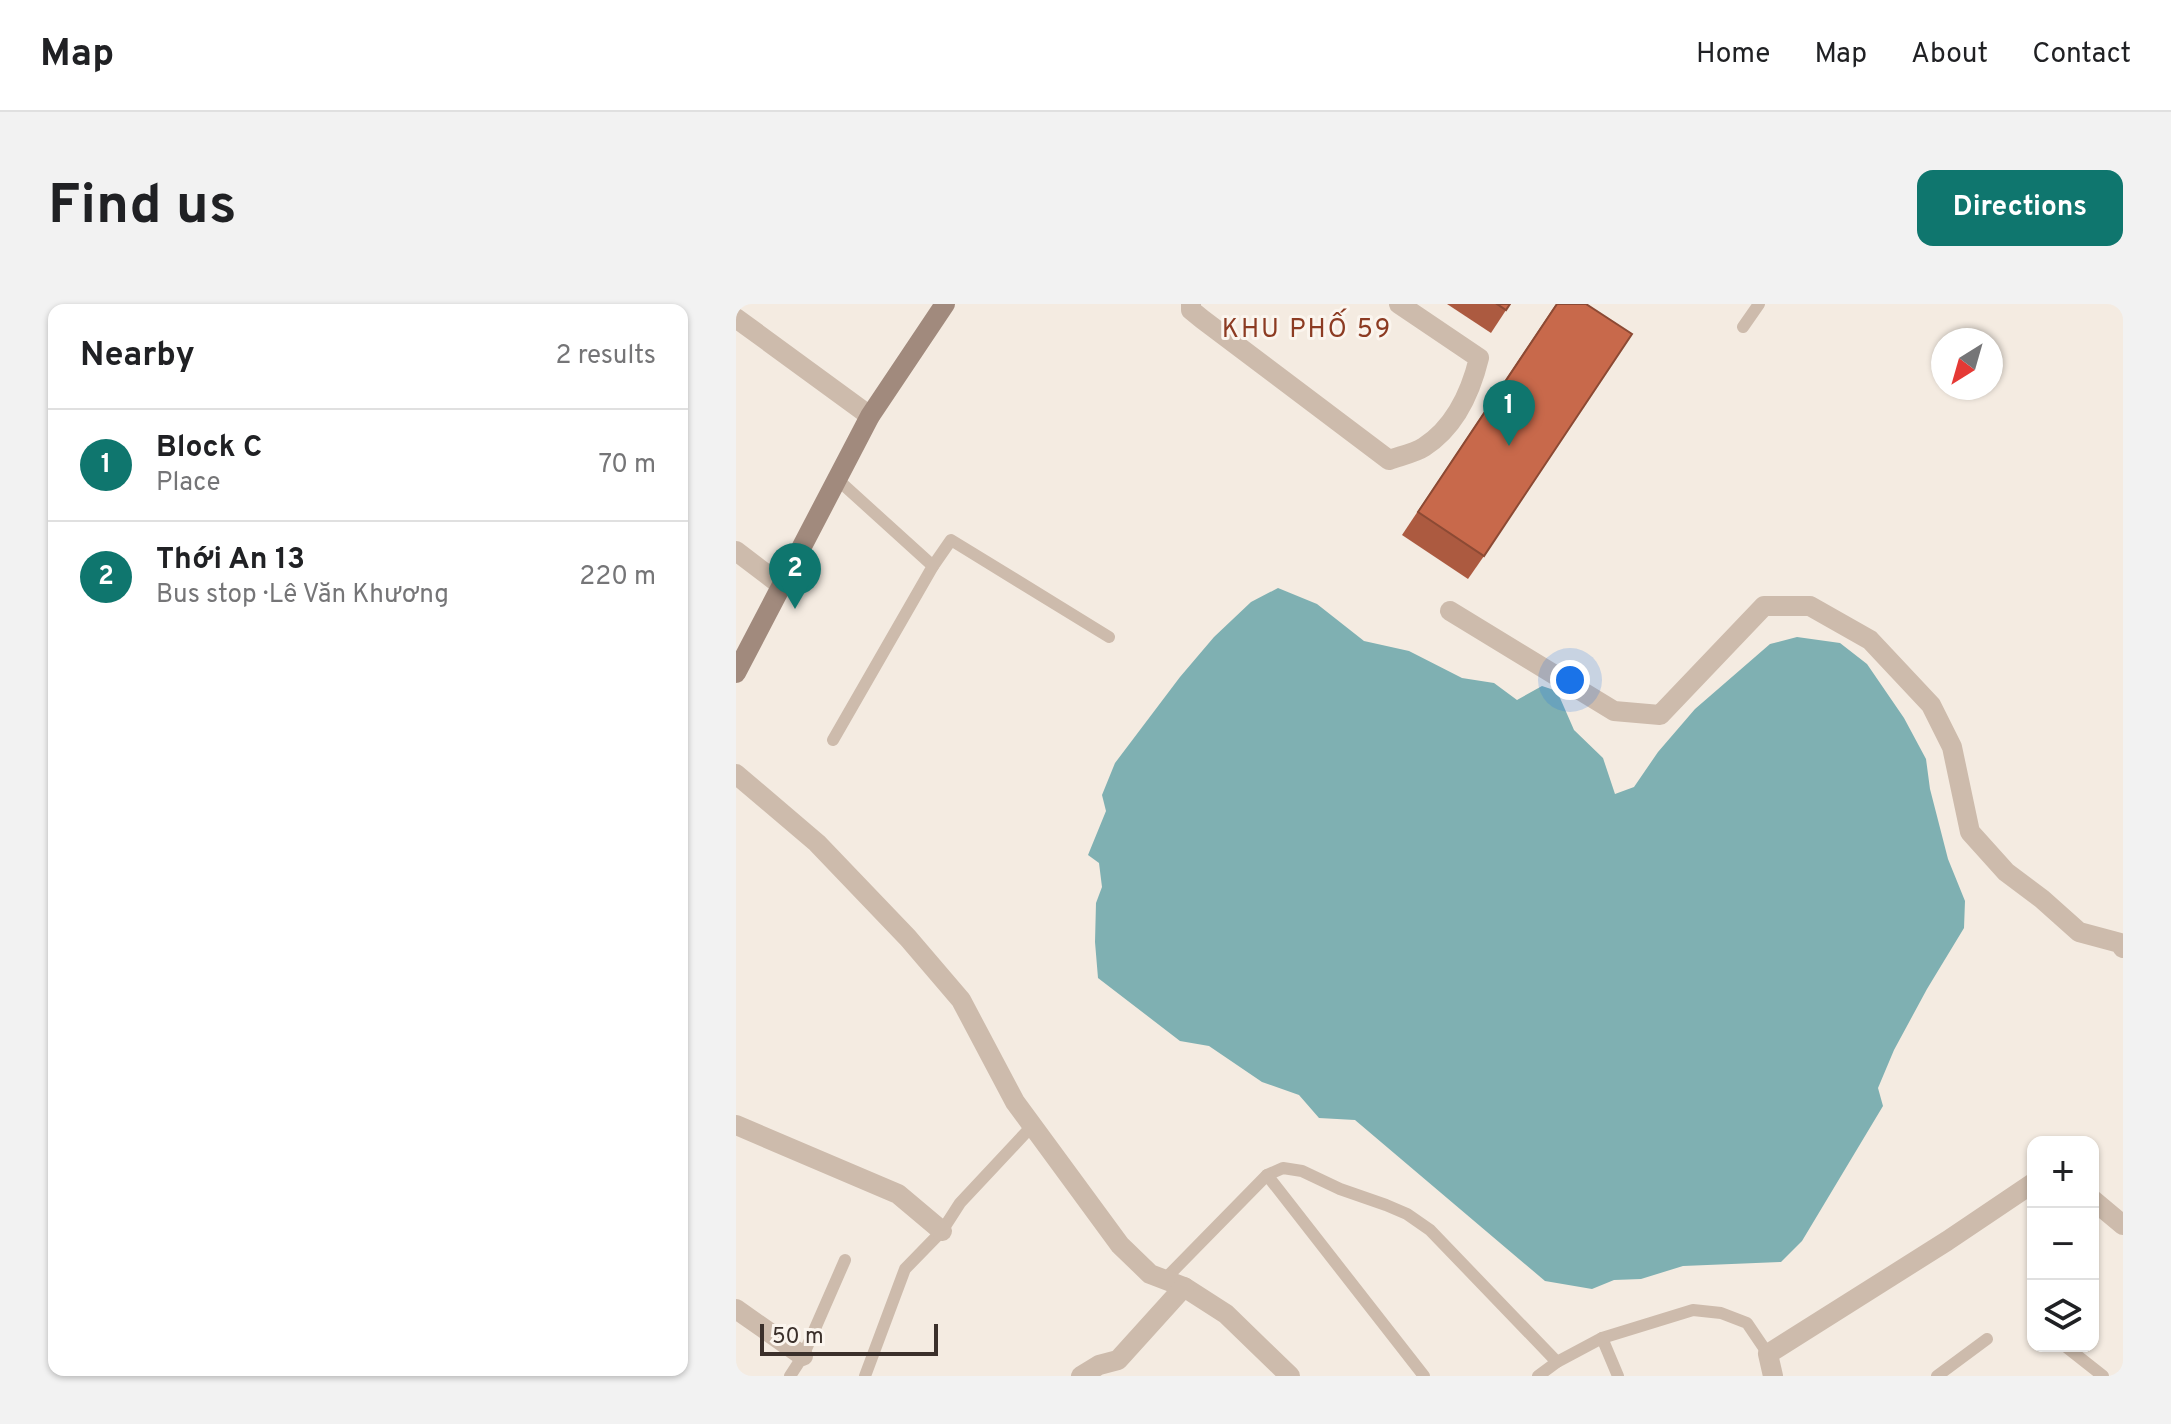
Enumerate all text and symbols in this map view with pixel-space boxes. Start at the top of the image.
text: Map [40,31,114,80]
text: Home [1696,37,1770,73]
text: Map [1814,37,1867,73]
text: About [1911,37,1988,73]
text: Contact [2032,37,2131,73]
button: Directions [1917,170,2123,246]
text: Find us [48,173,237,243]
district label: KHU PHỐ 59 [1222,308,1392,347]
north arrow [1931,328,2003,400]
text: Nearby [80,335,195,378]
text: 2 results [556,340,656,373]
pin: 1 [1483,380,1535,446]
text: Block C [156,430,262,467]
text: 1 [101,449,111,482]
text: 70 m [598,449,656,482]
text: Place [156,467,220,500]
text: Thới An 13 [156,542,305,579]
pin: 2 [769,543,821,609]
text: 2 [98,561,114,594]
text: 220 m [579,561,656,594]
text: Bus stop · Lê Văn Khương [156,579,449,612]
your location [1550,660,1590,700]
map controls [2027,1136,2099,1352]
button: + [2027,1136,2099,1208]
button: − [2027,1208,2099,1280]
button: layers [2027,1280,2099,1352]
scale bar [760,1320,938,1356]
text: 50 m [772,1324,824,1351]

